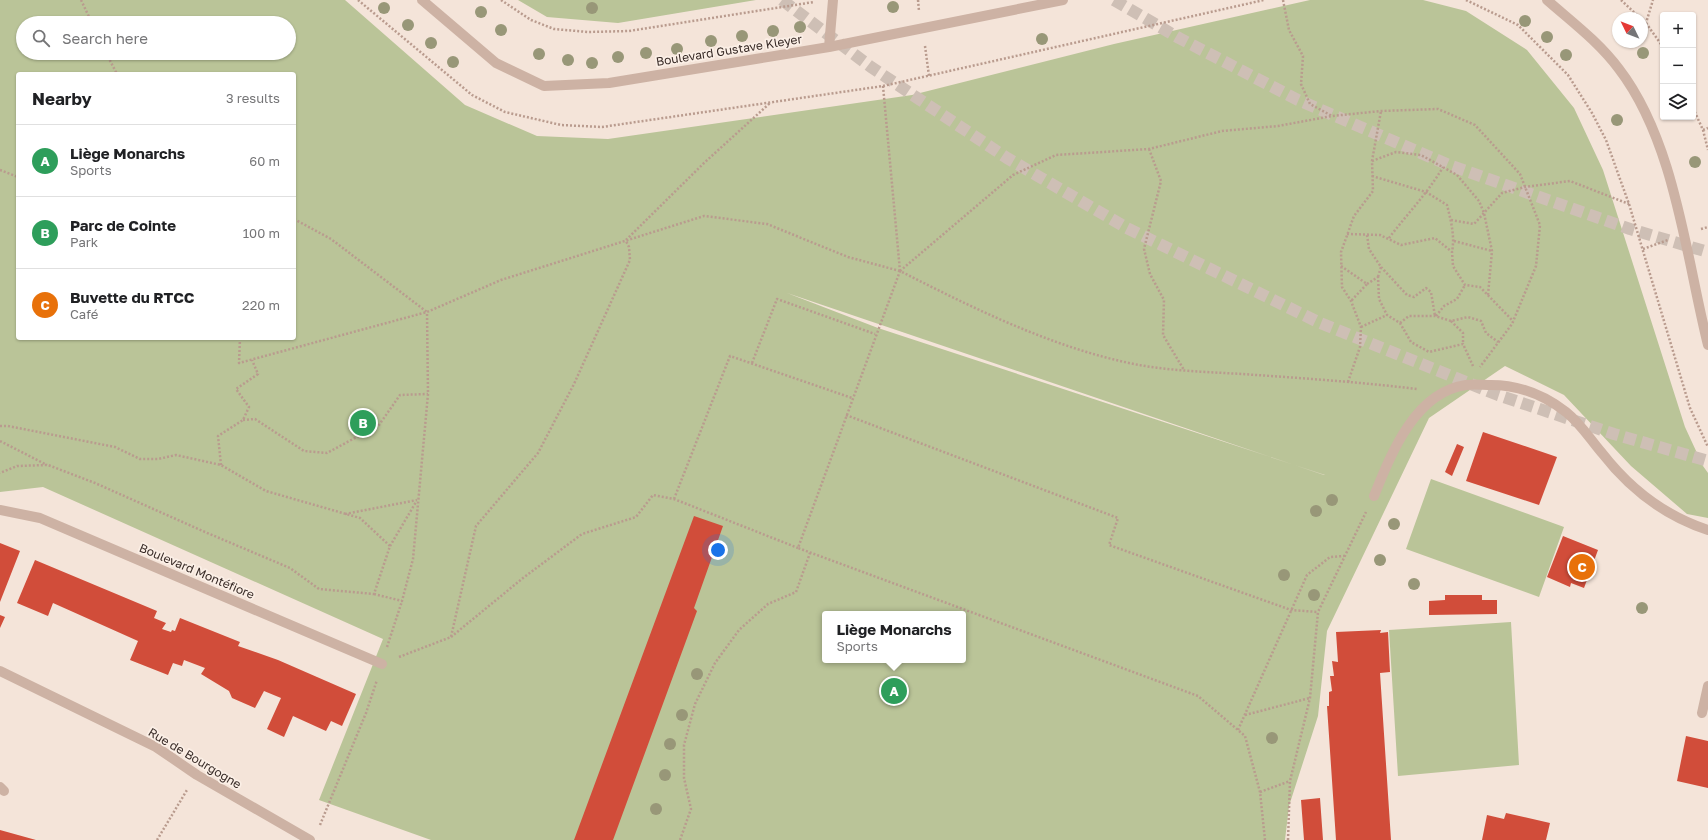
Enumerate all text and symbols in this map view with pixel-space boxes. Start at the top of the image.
north arrow [1612,12,1648,48]
map controls [1660,12,1696,120]
button: + [1660,12,1696,48]
search box [16,16,296,60]
icon: search [30,27,52,49]
text: Search here [62,29,148,47]
street label: Boulevard Gustave Kleyer [655,31,803,69]
button: − [1660,48,1696,84]
button: layers [1660,84,1696,120]
text: Nearby [32,88,92,109]
text: 3 results [226,90,280,106]
text: Liège Monarchs [70,144,185,162]
text: A [40,153,50,169]
text: 60 m [249,153,280,169]
text: Sports [70,162,112,178]
text: Parc de Cointe [70,216,176,234]
text: B [40,225,50,241]
text: 100 m [243,225,280,241]
text: Park [70,234,98,250]
text: Buvette du RTCC [70,288,195,306]
text: C [40,297,50,313]
text: 220 m [242,297,280,313]
text: Café [70,306,98,322]
pin: B [350,408,376,438]
street label: Boulevard Montéfiore [137,540,257,602]
your location [708,540,728,560]
pin: C [1569,552,1595,582]
popup [822,611,966,663]
text: Liège Monarchs [836,620,952,638]
text: Sports [836,638,878,654]
pin: A [881,676,907,706]
street label: Rue de Bourgogne [146,724,244,792]

